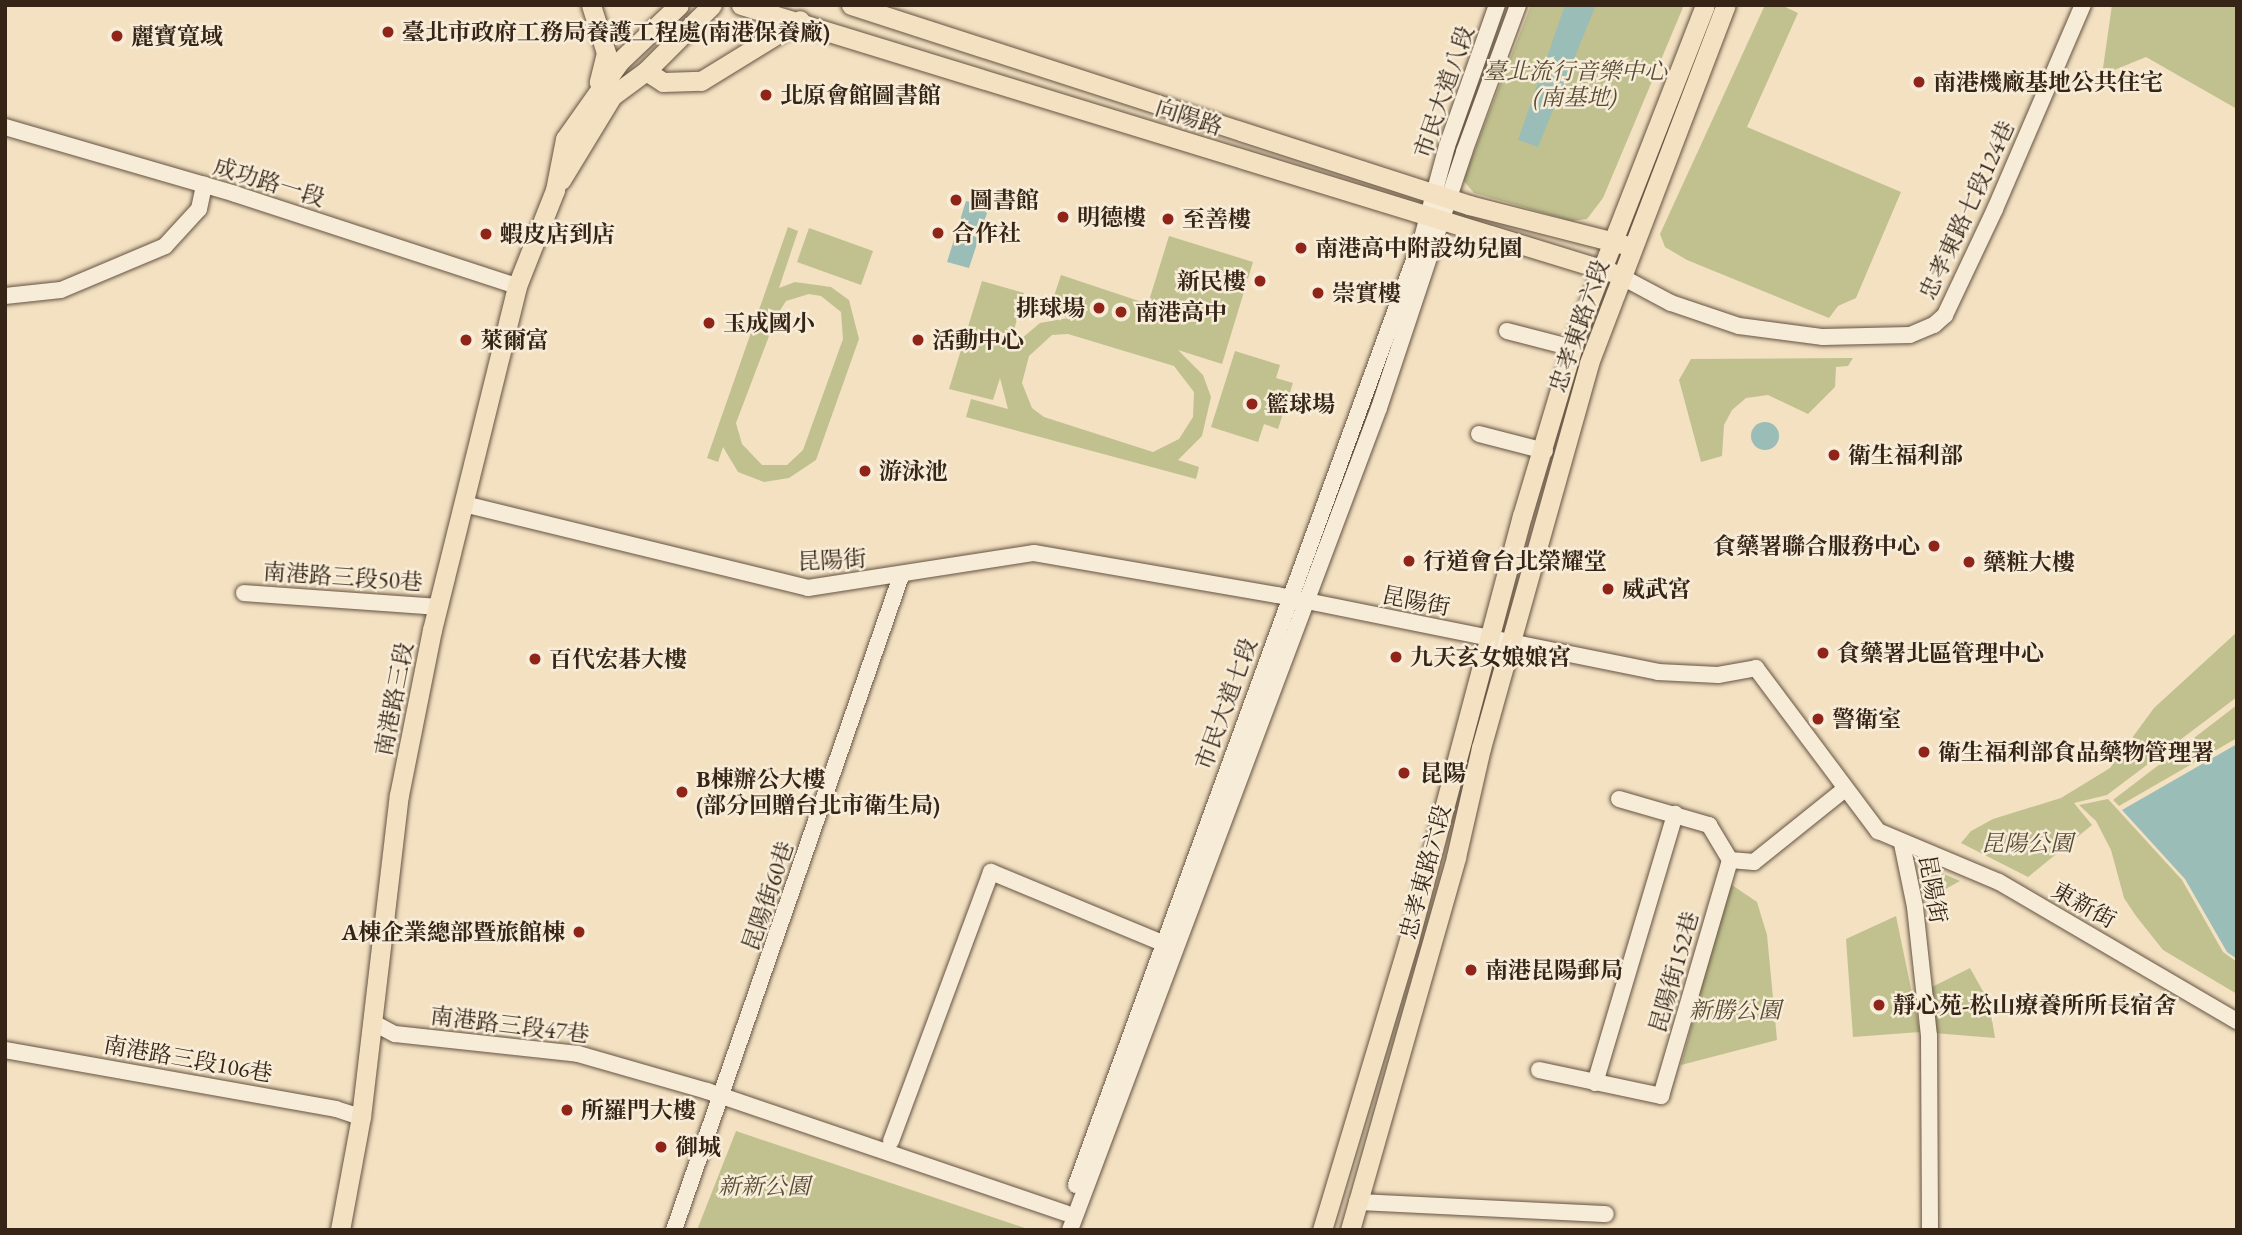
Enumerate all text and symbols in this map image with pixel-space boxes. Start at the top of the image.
place label: 臺北市政府工務局養護工程處(南港保養廠) [402,18,830,46]
place label: 麗寶寬域 [131,22,223,50]
street label: 市民大道八段 [1408,22,1480,162]
marker: 臺北市政府工務局養護工程處(南港保養廠) [380,24,396,40]
marker: 麗寶寬域 [109,28,125,44]
park label: 臺北流行音樂中心 (南基地) [1483,57,1667,111]
place label: 南港機廠基地公共住宅 [1933,68,2163,96]
marker: 南港機廠基地公共住宅 [1911,74,1927,90]
place label: 北原會館圖書館 [780,81,941,109]
marker: 北原會館圖書館 [758,87,774,103]
street label: 向陽路 [1152,93,1226,141]
street label: 忠孝東路七段124巷 [1913,116,2021,304]
street label: 成功路一段 [210,152,328,212]
place label: 圖書館 [970,186,1039,214]
marker: 圖書館 [948,192,964,208]
place label: 明德樓 [1077,203,1146,231]
place label: 至善樓 [1182,205,1251,233]
marker: 明德樓 [1055,209,1071,225]
marker: 至善樓 [1160,211,1176,227]
place label: 合作社 [952,219,1021,247]
place label: 蝦皮店到店 [500,220,615,248]
marker: 合作社 [930,225,946,241]
marker: 蝦皮店到店 [478,226,494,242]
place label: 南港高中附設幼兒園 [1315,234,1522,262]
marker: 南港高中附設幼兒園 [1293,240,1309,256]
street label: 忠孝東路六段 [1543,256,1615,396]
place label: 新民樓 [1177,267,1246,295]
marker: 新民樓 [1252,273,1268,289]
place label: 崇實樓 [1332,279,1401,307]
marker: 崇實樓 [1310,285,1326,301]
place label: 排球場 [1016,294,1085,322]
place label: 南港高中 [1135,298,1227,326]
marker: 排球場 [1091,300,1107,316]
marker: 南港高中 [1113,304,1129,320]
place label: 玉成國小 [723,309,815,337]
marker: 玉成國小 [701,315,717,331]
place label: 萊爾富 [480,326,549,354]
place label: 活動中心 [932,326,1024,354]
marker: 萊爾富 [458,332,474,348]
marker: 活動中心 [910,332,926,348]
place label: 籃球場 [1266,390,1335,418]
marker: 籃球場 [1244,396,1260,412]
place label: 衛生福利部 [1848,441,1963,469]
marker: 衛生福利部 [1826,447,1842,463]
place label: 游泳池 [879,457,948,485]
marker: 游泳池 [857,463,873,479]
place label: 食藥署聯合服務中心 [1713,532,1920,560]
marker: 食藥署聯合服務中心 [1926,538,1942,554]
street label: 昆陽街 [797,544,867,576]
place label: 行道會台北榮耀堂 [1423,547,1607,575]
place label: 藥粧大樓 [1983,548,2075,576]
marker: 行道會台北榮耀堂 [1401,553,1417,569]
marker: 藥粧大樓 [1961,554,1977,570]
street label: 南港路三段50巷 [262,558,424,596]
place label: 威武宮 [1622,575,1691,603]
street label: 昆陽街 [1380,581,1452,621]
marker: 威武宮 [1600,581,1616,597]
street label: 市民大道七段 [1189,634,1263,774]
place label: 食藥署北區管理中心 [1837,639,2044,667]
street label: 南港路三段 [369,640,419,758]
place label: 九天玄女娘娘宮 [1410,643,1571,671]
place label: 百代宏碁大樓 [549,645,687,673]
marker: 食藥署北區管理中心 [1815,645,1831,661]
marker: 九天玄女娘娘宮 [1388,649,1404,665]
marker: 百代宏碁大樓 [527,651,543,667]
place label: 警衛室 [1832,705,1901,733]
marker: 警衛室 [1810,711,1826,727]
place label: 衛生福利部食品藥物管理署 [1938,738,2214,766]
marker: 衛生福利部食品藥物管理署 [1916,744,1932,760]
place label: 昆陽 [1420,759,1466,787]
marker: 昆陽 [1394,763,1414,783]
place label: B棟辦公大樓 (部分回贈台北市衛生局) [696,765,940,819]
marker: B棟辦公大樓 (部分回贈台北市衛生局) [674,784,690,800]
street label: 忠孝東路六段 [1394,802,1456,942]
park label: 昆陽公園 [1981,829,2073,857]
street label: 昆陽街60巷 [736,838,800,954]
street label: 昆陽街 [1913,853,1953,925]
street label: 東新街 [2047,876,2121,934]
street label: 昆陽街152巷 [1643,908,1705,1036]
place label: A棟企業總部暨旅館棟 [341,918,565,946]
marker: A棟企業總部暨旅館棟 [571,924,587,940]
place label: 南港昆陽郵局 [1485,956,1623,984]
marker: 南港昆陽郵局 [1463,962,1479,978]
place label: 靜心苑-松山療養所所長宿舍 [1893,991,2176,1019]
park label: 新勝公園 [1689,996,1781,1024]
marker: 靜心苑-松山療養所所長宿舍 [1871,997,1887,1013]
street label: 南港路三段47巷 [429,1002,591,1048]
street label: 南港路三段106巷 [101,1031,275,1087]
place label: 所羅門大樓 [581,1096,696,1124]
marker: 所羅門大樓 [559,1102,575,1118]
place label: 御城 [675,1133,721,1161]
marker: 御城 [653,1139,669,1155]
park label: 新新公園 [718,1172,810,1200]

